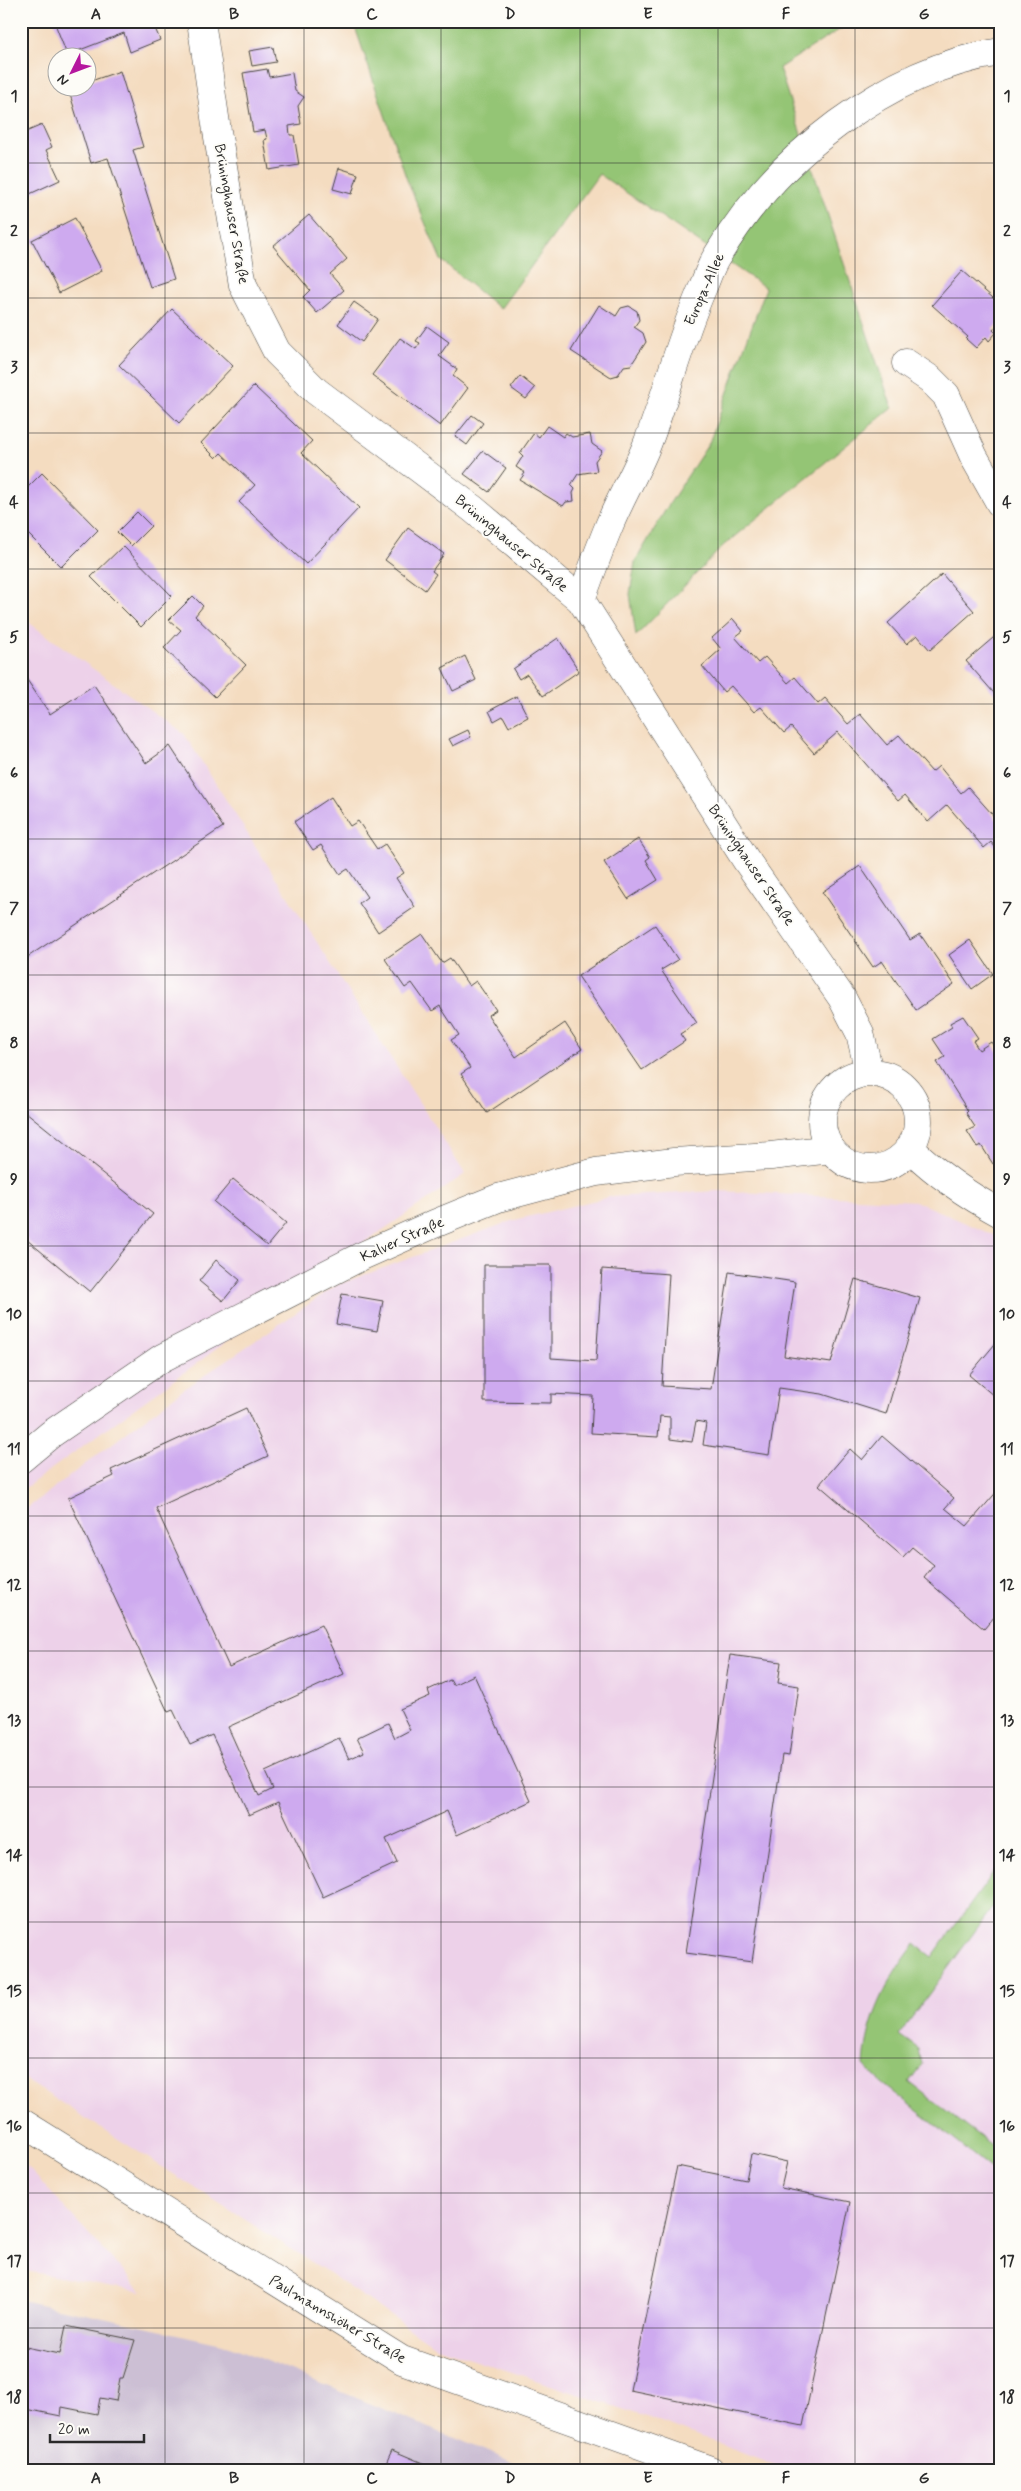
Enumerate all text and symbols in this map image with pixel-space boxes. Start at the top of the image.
text: A [91,4,101,25]
text: B [229,4,239,25]
text: C [366,4,378,25]
text: D [504,4,516,25]
text: E [643,4,653,25]
text: F [782,4,791,25]
text: G [919,4,930,25]
north arrow [48,48,98,98]
text: N [53,71,73,90]
text: 1 [10,86,18,107]
text: 1 [1003,86,1011,107]
street label: Brüninghauser Straße [208,142,253,286]
text: 2 [10,221,18,242]
text: 2 [1003,221,1011,242]
street label: Europa-Allee [680,250,730,329]
text: 3 [10,357,18,378]
text: 3 [1003,357,1011,378]
street label: Brüninghauser Straße [450,490,572,598]
text: 4 [9,492,19,513]
text: 4 [1002,492,1012,513]
text: 5 [9,627,19,648]
text: 5 [1002,627,1012,648]
text: 6 [10,763,18,784]
text: 6 [1003,763,1011,784]
street label: Brüninghauser Straße [702,801,799,931]
text: 7 [9,898,19,919]
text: 7 [1002,898,1012,919]
text: 8 [9,1033,19,1054]
text: 8 [1002,1033,1012,1054]
text: 9 [10,1169,18,1190]
text: 9 [1003,1169,1011,1190]
street label: Kalver Straße [357,1213,447,1267]
text: 10 [6,1304,22,1325]
text: 10 [999,1304,1015,1325]
text: 11 [7,1439,21,1460]
text: 11 [1000,1439,1014,1460]
text: 12 [6,1575,22,1596]
text: 12 [999,1575,1015,1596]
text: 13 [7,1710,21,1731]
text: 13 [1000,1710,1014,1731]
text: 14 [6,1845,23,1866]
text: 14 [999,1845,1016,1866]
text: 15 [6,1981,22,2002]
text: 15 [999,1981,1015,2002]
text: 16 [6,2116,22,2137]
text: 16 [999,2116,1015,2137]
text: 17 [6,2251,22,2272]
text: 17 [999,2251,1015,2272]
street label: Paulmannshöher Straße [265,2271,410,2369]
text: 18 [6,2387,22,2408]
text: 18 [999,2387,1015,2408]
scale bar [50,2411,144,2443]
text: 20 m [58,2420,90,2440]
text: A [91,2468,101,2489]
text: B [229,2468,239,2489]
text: C [366,2468,378,2489]
text: D [504,2468,516,2489]
text: E [643,2468,653,2489]
text: F [782,2468,791,2489]
text: G [919,2468,930,2489]

